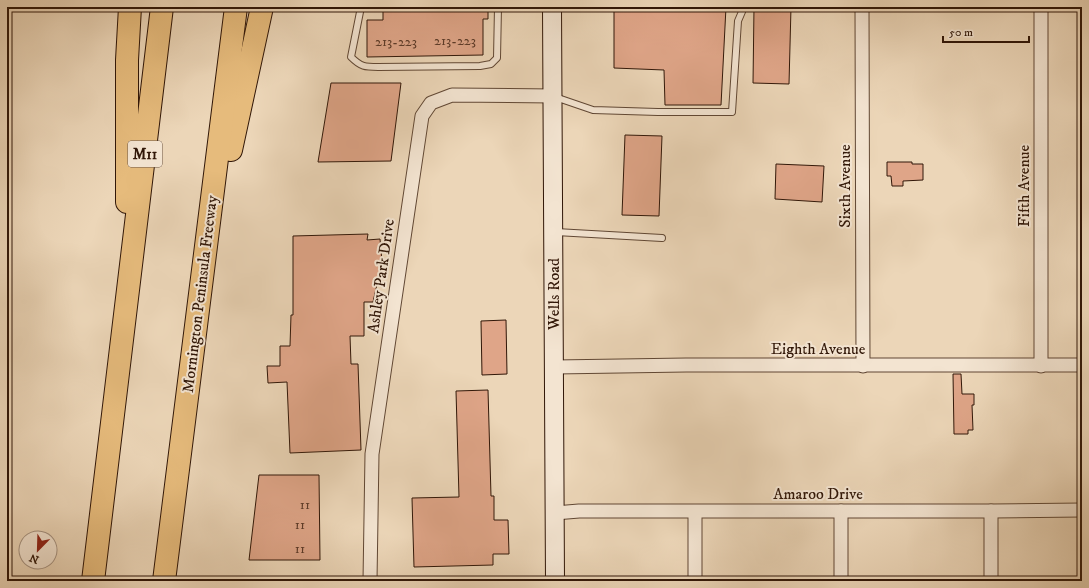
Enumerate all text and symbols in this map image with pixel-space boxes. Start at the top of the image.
scale bar [943,18,1029,44]
text: 50 m [949,25,973,40]
house number: 213-223 [434,32,476,50]
house number: 213-223 [375,33,417,51]
road number: M11 [128,141,162,167]
street label: Sixth Avenue [835,144,855,228]
street label: Fifth Avenue [1014,145,1034,227]
street label: Mornington Peninsula Freeway [178,194,222,394]
street label: Ashley Park Drive [363,217,399,334]
street label: Wells Road [544,258,564,331]
street label: Eighth Avenue [771,339,866,359]
street label: Amaroo Drive [773,484,863,504]
house number: 11 [300,496,310,514]
house number: 11 [295,516,305,534]
north arrow [18,530,58,570]
house number: 11 [295,540,305,558]
text: N [28,550,41,566]

